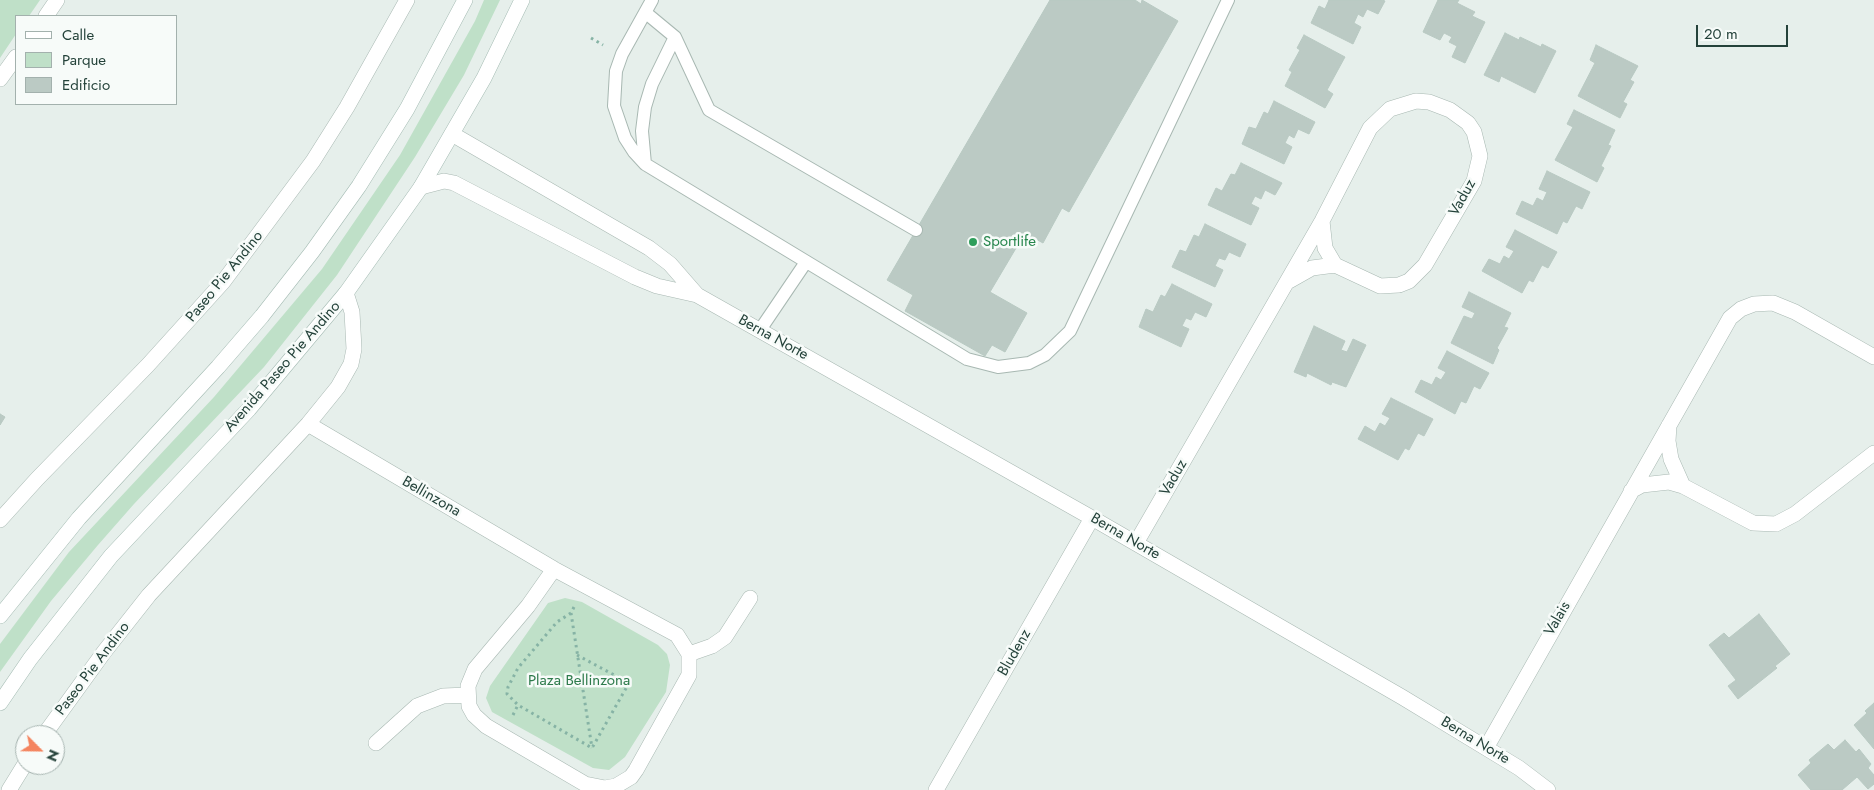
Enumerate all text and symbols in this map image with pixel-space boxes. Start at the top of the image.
legend [15,15,178,105]
scale bar [1699,15,1792,47]
text: 20 m [1704,23,1738,45]
text: Calle [62,24,94,46]
text: Parque [62,49,106,71]
text: Edificio [62,74,110,96]
street label: Vaduz [1446,177,1480,219]
street label: Paseo Pie Andino [183,228,267,326]
place label: Sportlife [983,233,1036,251]
marker: Sportlife [967,236,979,248]
street label: Avenida Paseo Pie Andino [221,298,345,436]
street label: Berna Norte [735,311,811,365]
street label: Vaduz [1156,457,1192,499]
street label: Bellinzona [398,473,464,521]
street label: Berna Norte [1087,510,1163,564]
street label: Valais [1541,599,1575,639]
street label: Paseo Pie Andino [52,619,134,719]
street label: Bludenz [995,627,1035,679]
park label: Plaza Bellinzona [528,672,630,690]
street label: Berna Norte [1437,713,1513,769]
north arrow [15,725,65,775]
text: N [42,746,64,764]

